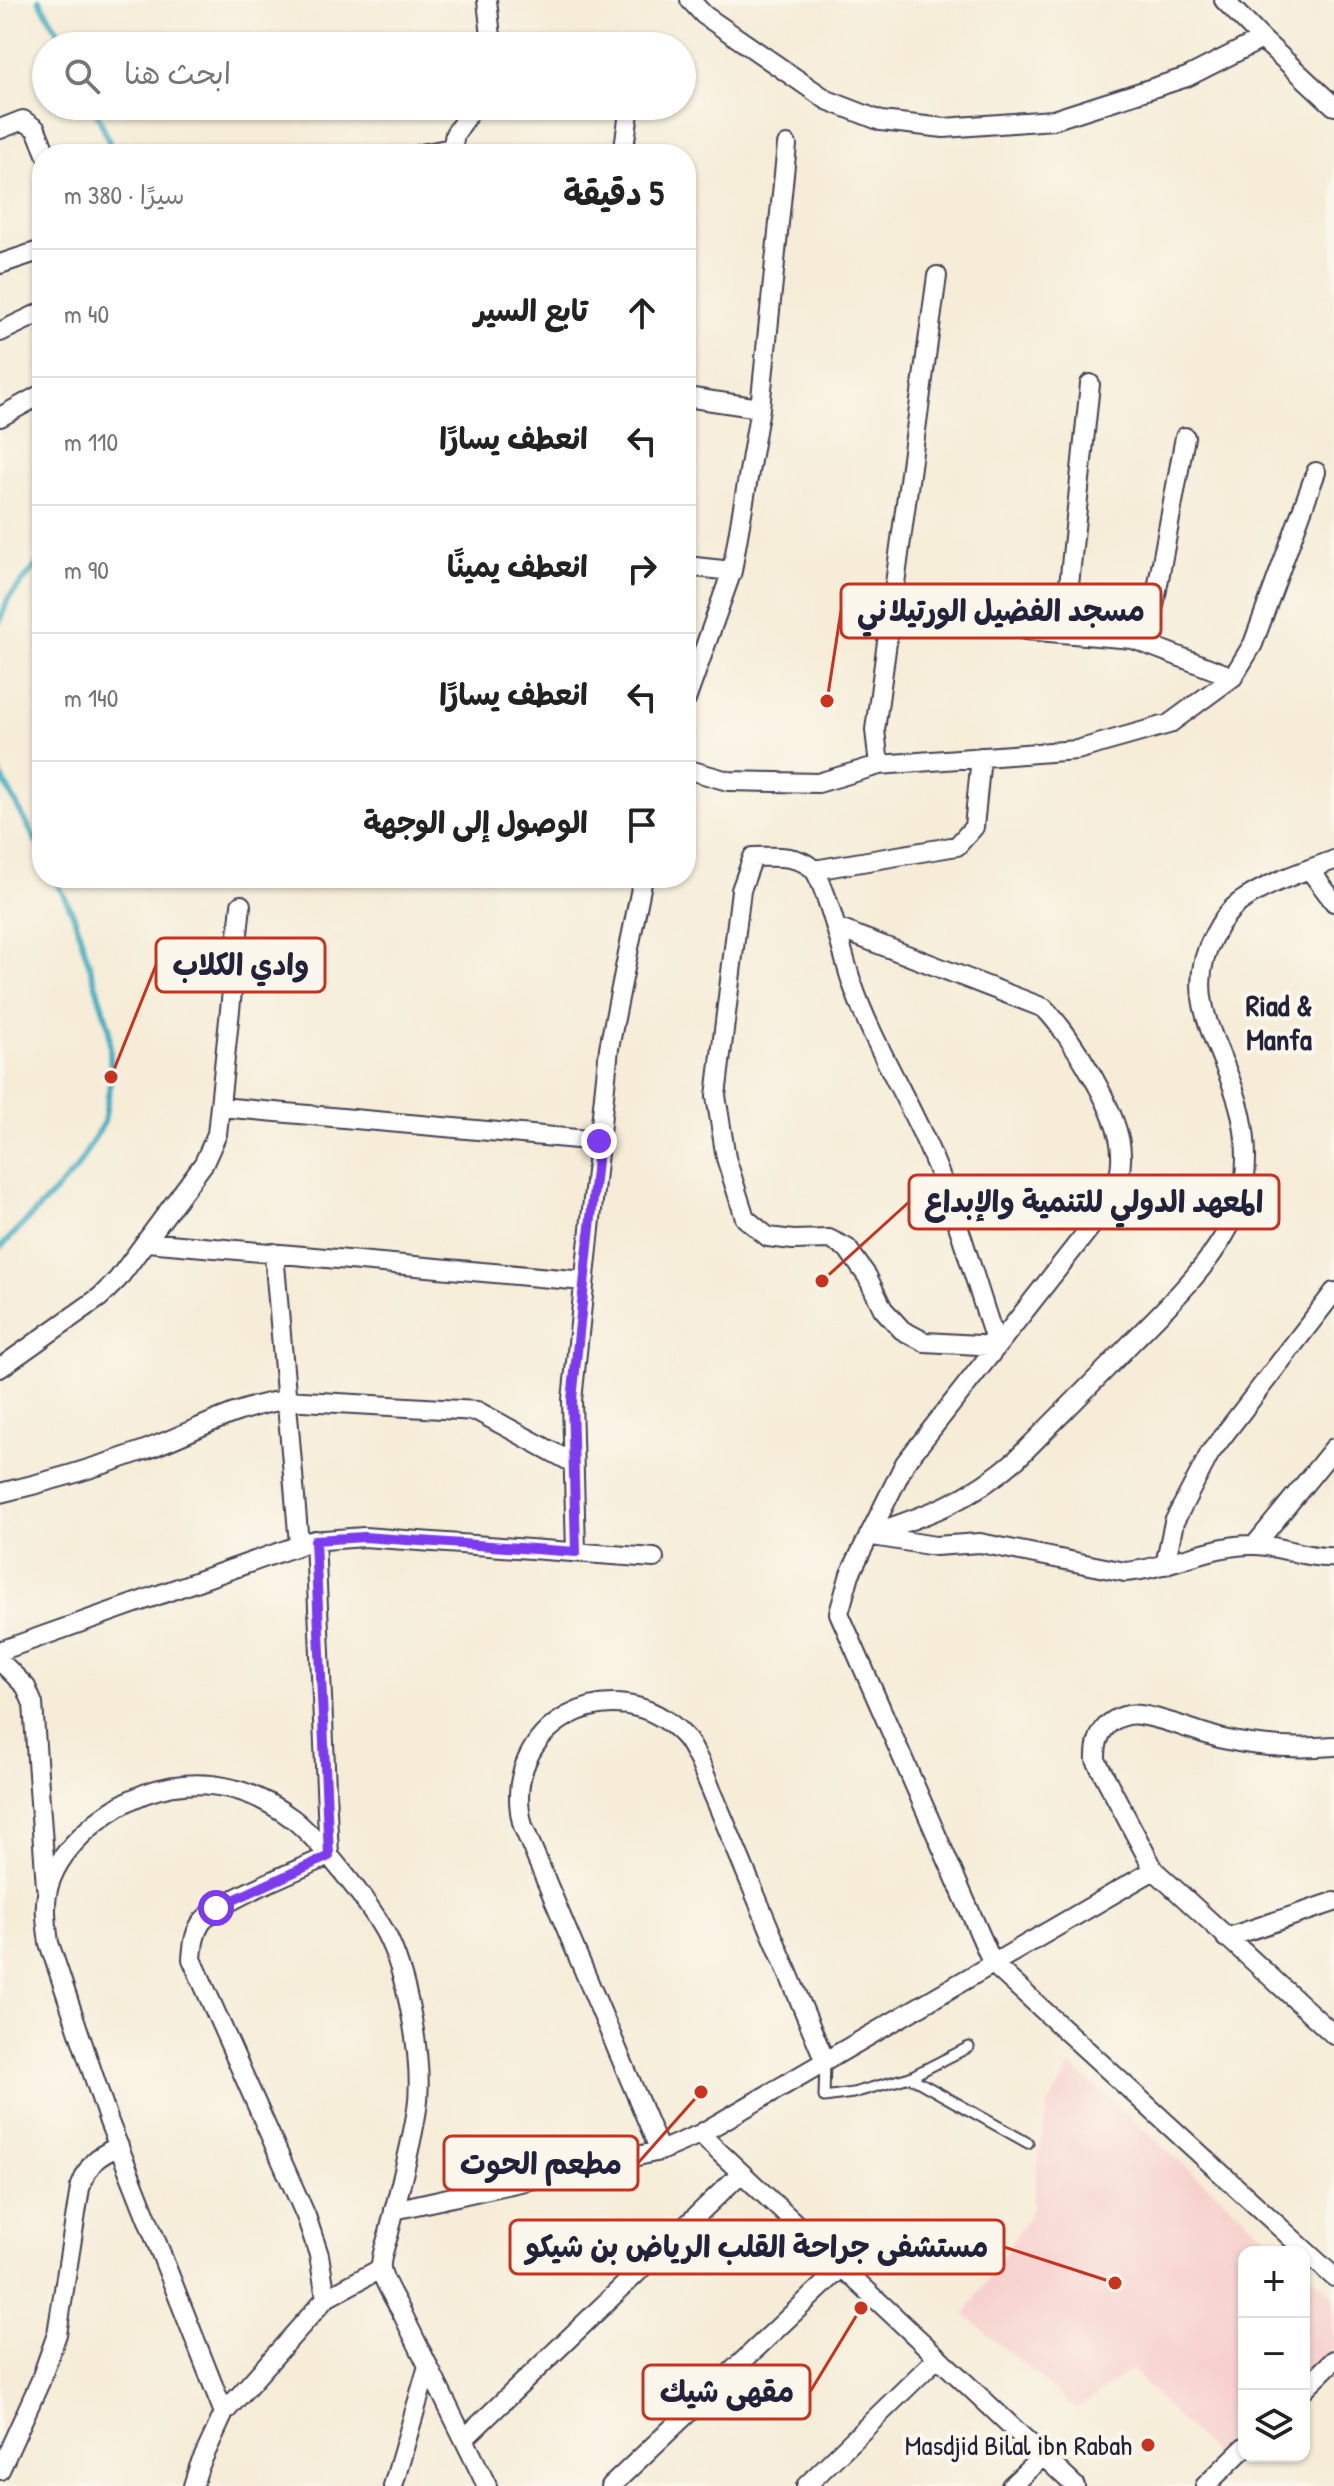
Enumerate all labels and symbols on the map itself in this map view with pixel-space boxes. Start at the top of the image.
callout: مسجد الفضيل الورتيلاني [841,584,1161,638]
text: مسجد الفضيل الورتيلاني [857,590,1145,637]
callout: وادي الكلاب [156,938,325,992]
text: وادي الكلاب [173,944,309,987]
district label: Riad & Manfa [1246,985,1312,1059]
route end [581,1123,617,1159]
callout: المعهد الدولي للتنمية والإبداع [909,1175,1279,1229]
text: المعهد الدولي للتنمية والإبداع [925,1181,1263,1228]
route start [198,1890,234,1926]
callout: مطعم الحوت [444,2136,638,2190]
text: مطعم الحوت [460,2143,622,2186]
callout: مستشفى جراحة القلب الرياض بن شيكو [510,2220,1004,2274]
text: مستشفى جراحة القلب الرياض بن شيكو [524,2226,988,2266]
callout: مقهى شيك [643,2365,810,2419]
text: مقهى شيك [660,2371,794,2411]
place label: Masdjid Bilal ibn Rabah [905,2426,1132,2464]
marker: Masdjid Bilal ibn Rabah [1139,2436,1157,2454]

